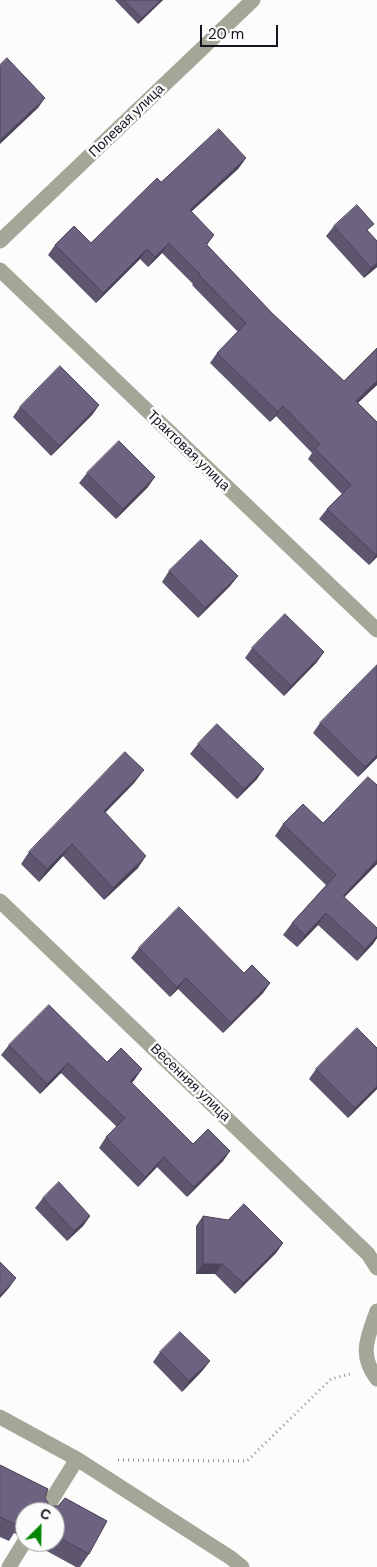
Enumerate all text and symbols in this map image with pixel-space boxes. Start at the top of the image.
scale bar [202,15,280,47]
text: 20 m [208,24,244,44]
street label: Полевая улица [86,81,168,161]
street label: Трактовая улица [143,407,233,495]
street label: Весенняя улица [146,1041,234,1125]
north arrow [15,1502,65,1552]
text: С [37,1504,54,1524]

